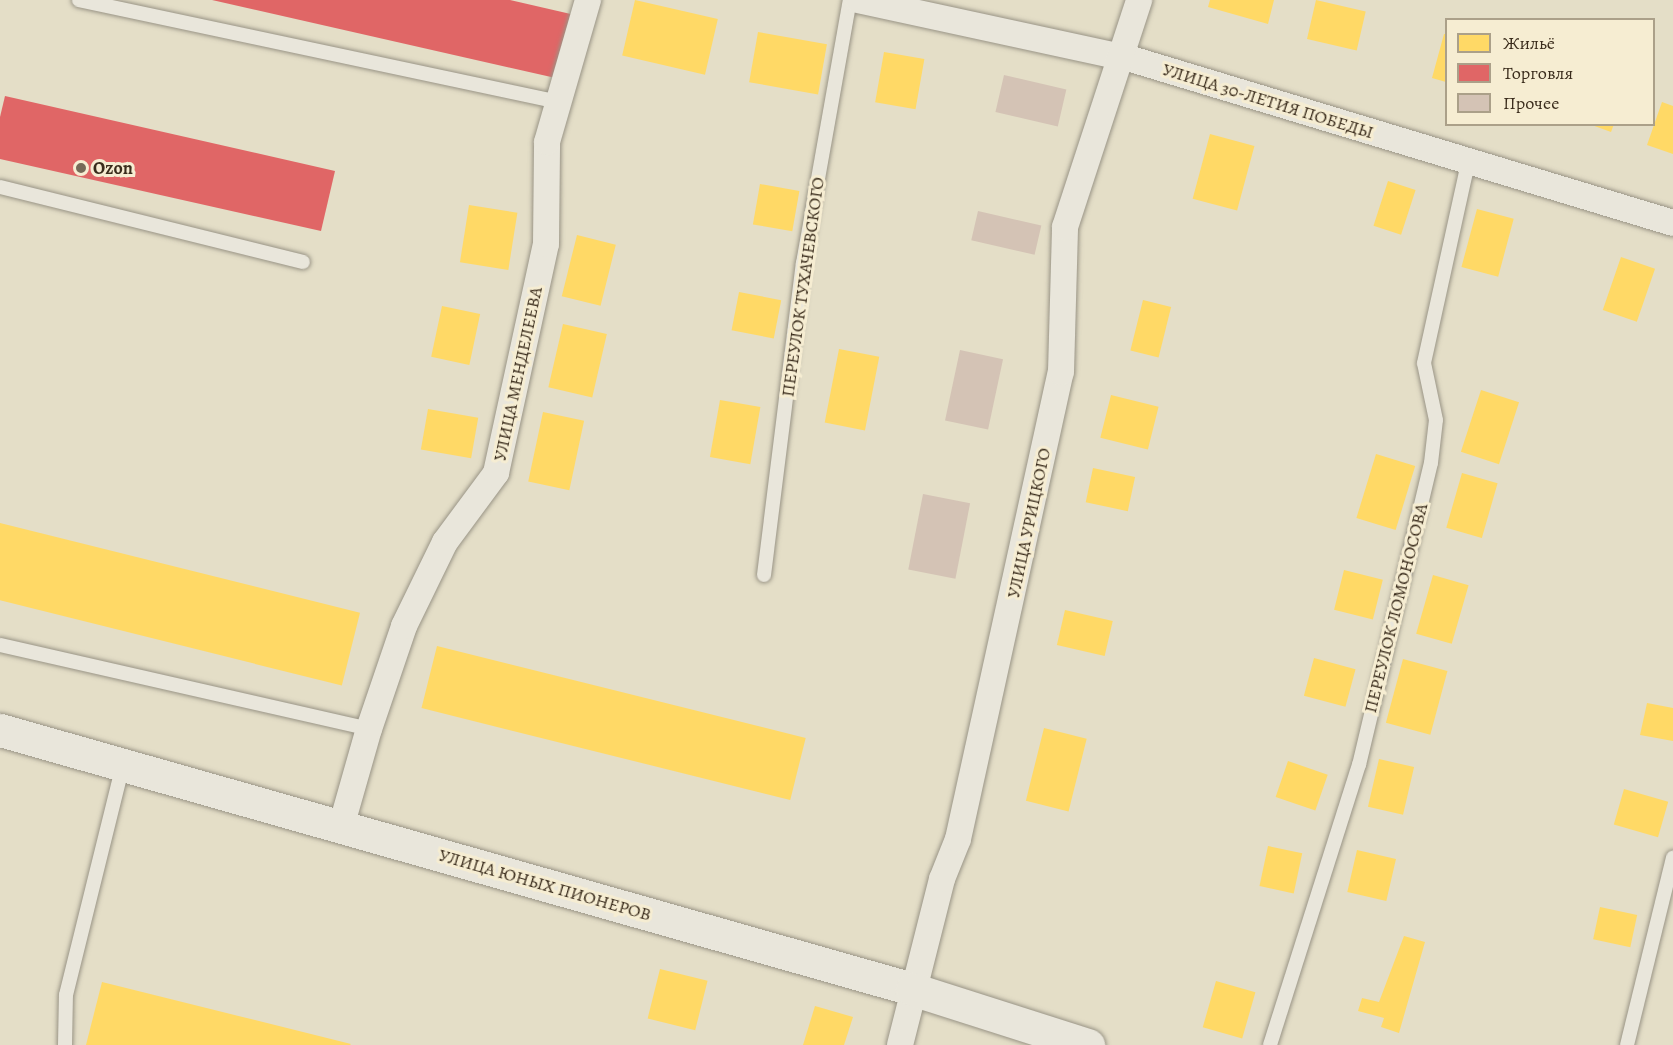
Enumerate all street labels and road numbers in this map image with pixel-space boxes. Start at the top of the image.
street label: УЛИЦА 30-ЛЕТИЯ ПОБЕДЫ [1160,59,1376,143]
street label: ПЕРЕУЛОК ТУХАЧЕВСКОГО [777,176,829,398]
street label: УЛИЦА МЕНДЕЛЕЕВА [489,285,547,463]
street label: УЛИЦА УРИЦКОГО [1003,446,1055,600]
street label: ПЕРЕУЛОК ЛОМОНОСОВА [1359,501,1433,715]
street label: УЛИЦА ЮНЫХ ПИОНЕРОВ [436,844,654,926]

